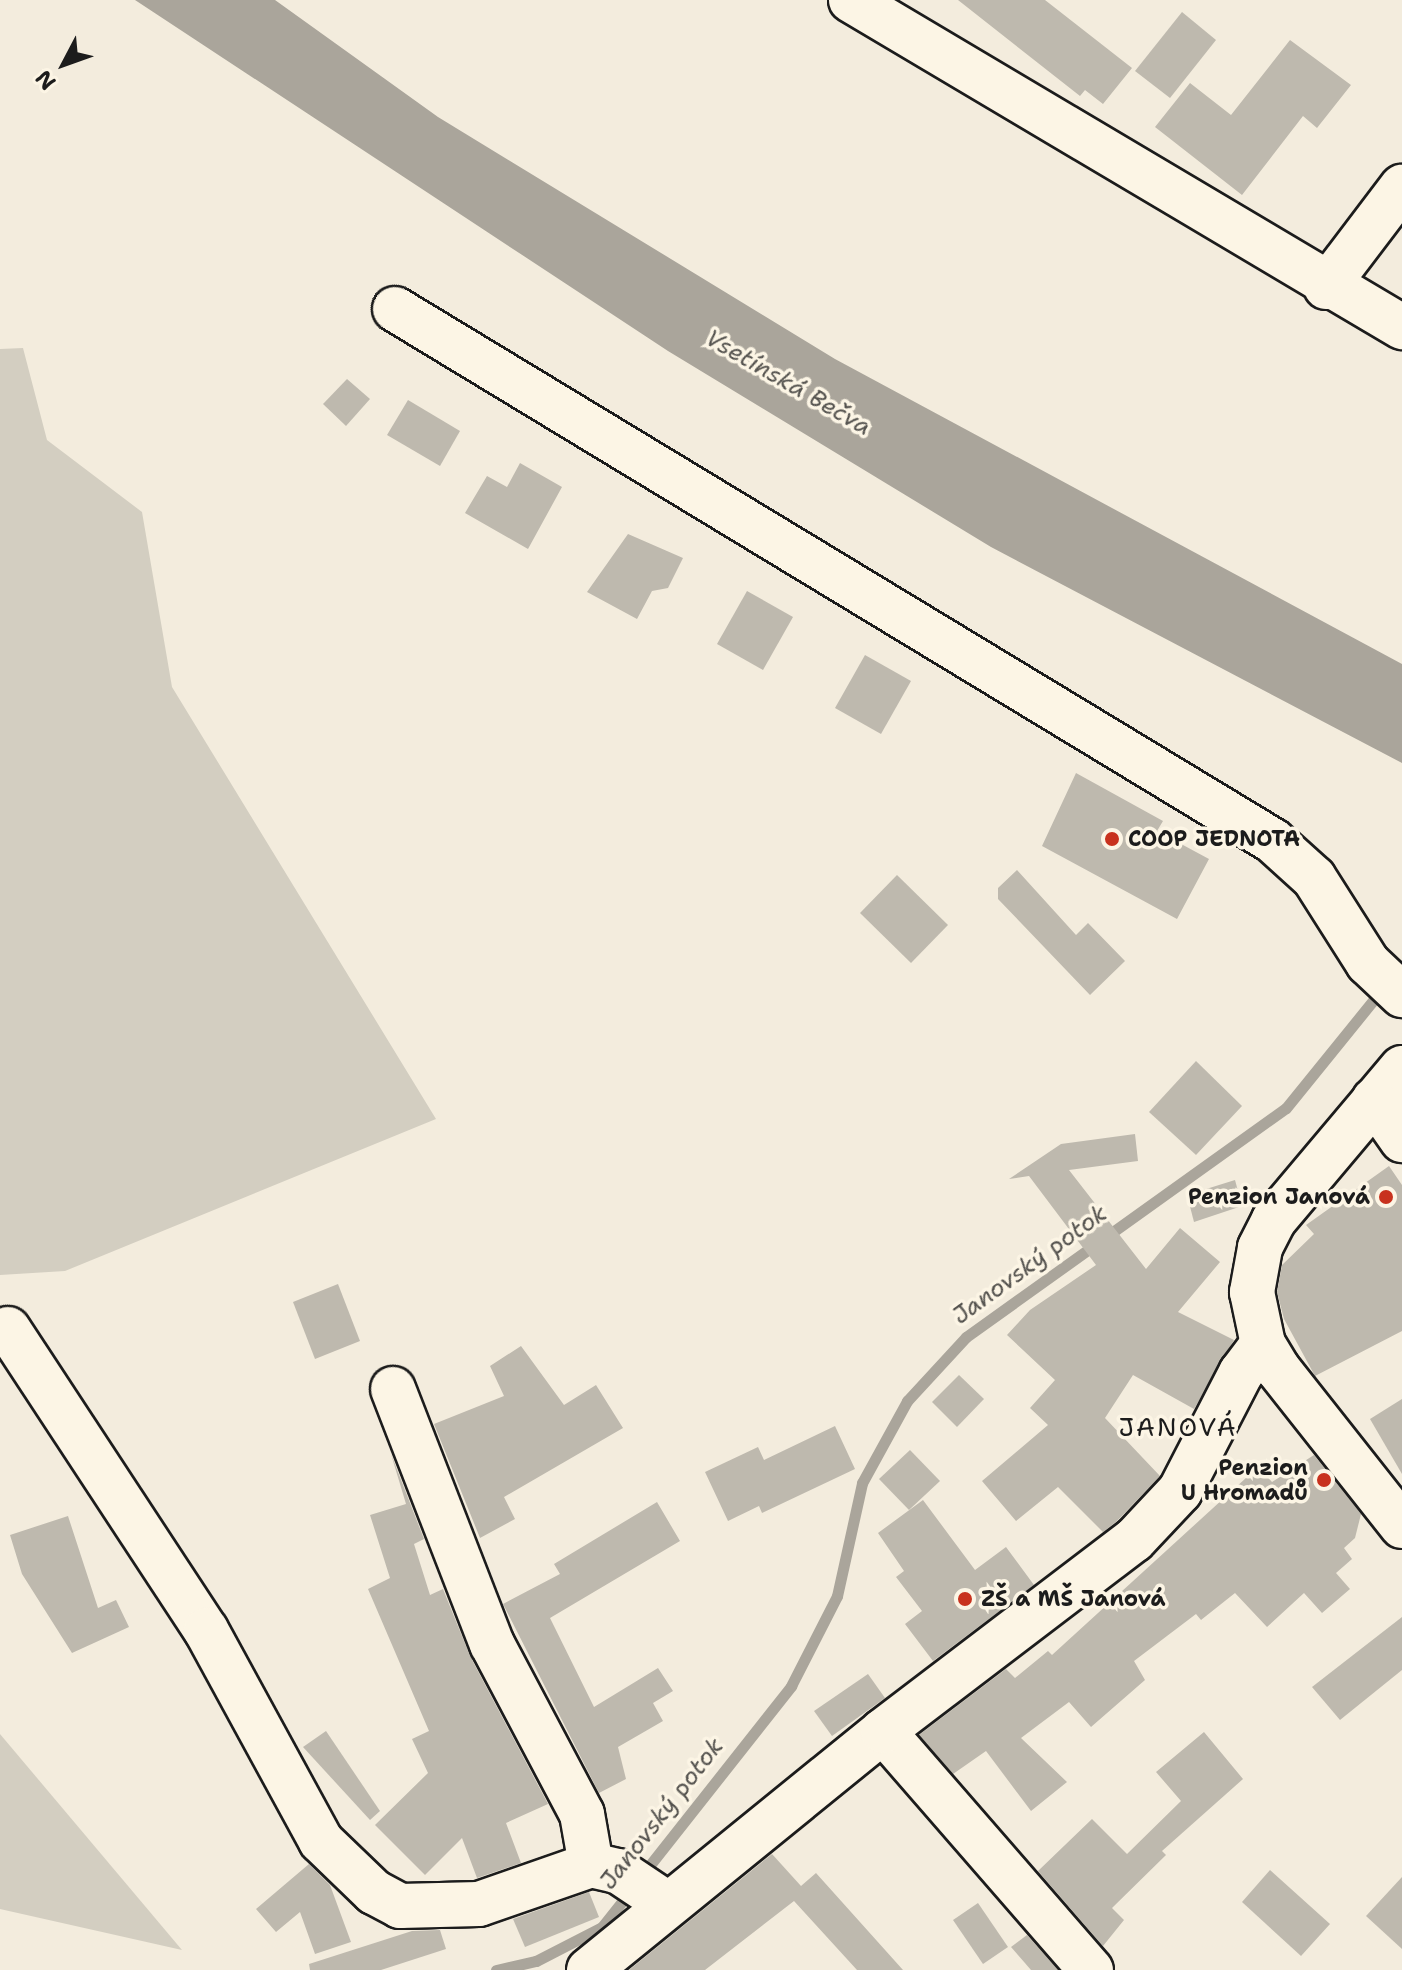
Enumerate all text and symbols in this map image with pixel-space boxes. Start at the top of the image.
north arrow [24,24,104,104]
text: N [29,64,62,96]
water label: Vsetínská Bečva [700,324,876,442]
place label: COOP JEDNOTA [1128,826,1300,852]
marker: COOP JEDNOTA [1103,830,1121,848]
place label: Penzion Janová [1188,1184,1370,1210]
marker: Penzion Janová [1377,1188,1395,1206]
water label: Janovský potok [947,1199,1113,1331]
district label: JANOVÁ [1118,1411,1238,1443]
place label: Penzion U Hromadů [1181,1454,1308,1506]
marker: Penzion U Hromadů [1315,1471,1333,1489]
place label: ZŠ a MŠ Janová [981,1586,1166,1612]
marker: ZŠ a MŠ Janová [956,1590,974,1608]
water label: Janovský potok [594,1733,730,1895]

